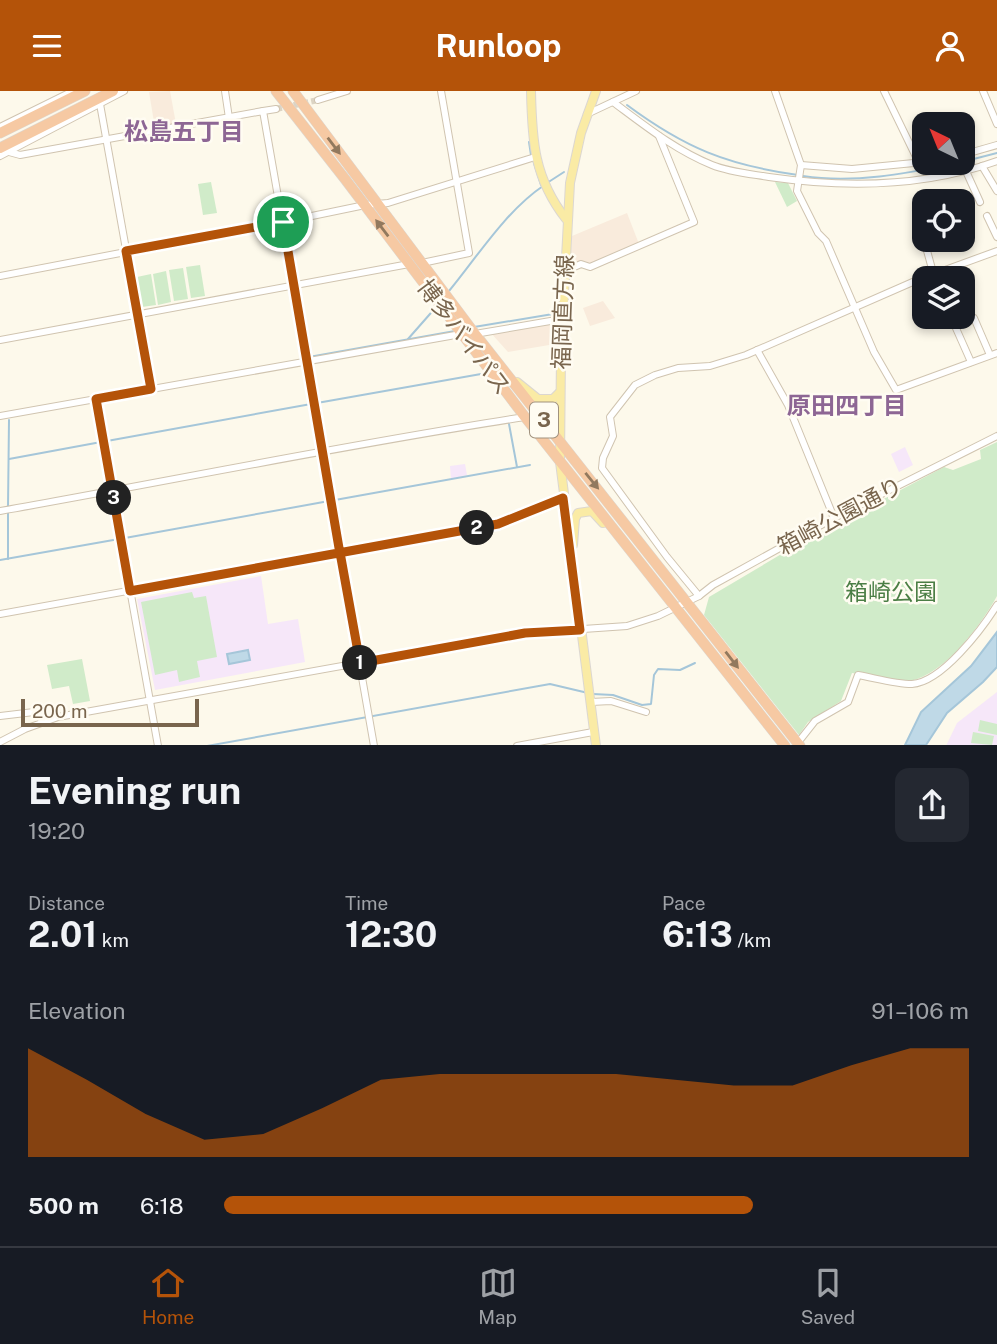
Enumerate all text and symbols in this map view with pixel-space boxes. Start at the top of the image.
icon: menu [28,27,66,65]
text: Runloop [436,27,562,64]
icon: person [931,27,969,65]
north arrow [912,112,975,175]
map controls [912,112,975,329]
district label: 松島五丁目 [124,117,244,145]
one-way arrow [326,136,341,154]
button: locate [912,189,975,252]
pin [253,192,313,252]
icon: arrive [264,203,302,241]
one-way arrow [375,219,390,237]
street label: 福岡直方線 [547,254,578,370]
button: layers [912,266,975,329]
street label: 博多バイパス [412,274,517,400]
district label: 原田四丁目 [787,391,907,419]
road number: 3 [530,403,558,437]
street label: 箱崎公園通り [773,471,907,560]
one-way arrow [584,472,599,490]
pin: 3 [96,481,132,515]
text: 3 [107,486,120,508]
pin: 2 [460,511,494,545]
text: 2 [470,516,483,538]
park label: 箱崎公園 [845,578,937,605]
pin: 1 [342,645,378,681]
text: 1 [355,651,364,673]
one-way arrow [725,651,740,669]
scale bar [21,697,200,728]
text: 200 m [32,700,88,722]
text: Evening run [28,768,241,813]
button: share [895,768,969,842]
text: 19:20 [28,817,85,844]
text: Distance [28,892,105,914]
text: Time [345,892,388,914]
text: Pace [662,892,705,914]
text: 2.01 [28,914,97,955]
text: 12:30 [345,914,437,955]
text: 6:13 [662,914,733,955]
text: km [97,929,129,951]
text: /km [733,929,771,951]
text: Elevation [28,997,126,1024]
text: 91–106 m [871,997,969,1024]
text: 500 m [28,1192,99,1219]
text: 6:18 [140,1192,184,1219]
tab: Home [142,1264,194,1328]
tab: Map [478,1264,517,1328]
tab: Saved [801,1264,855,1328]

